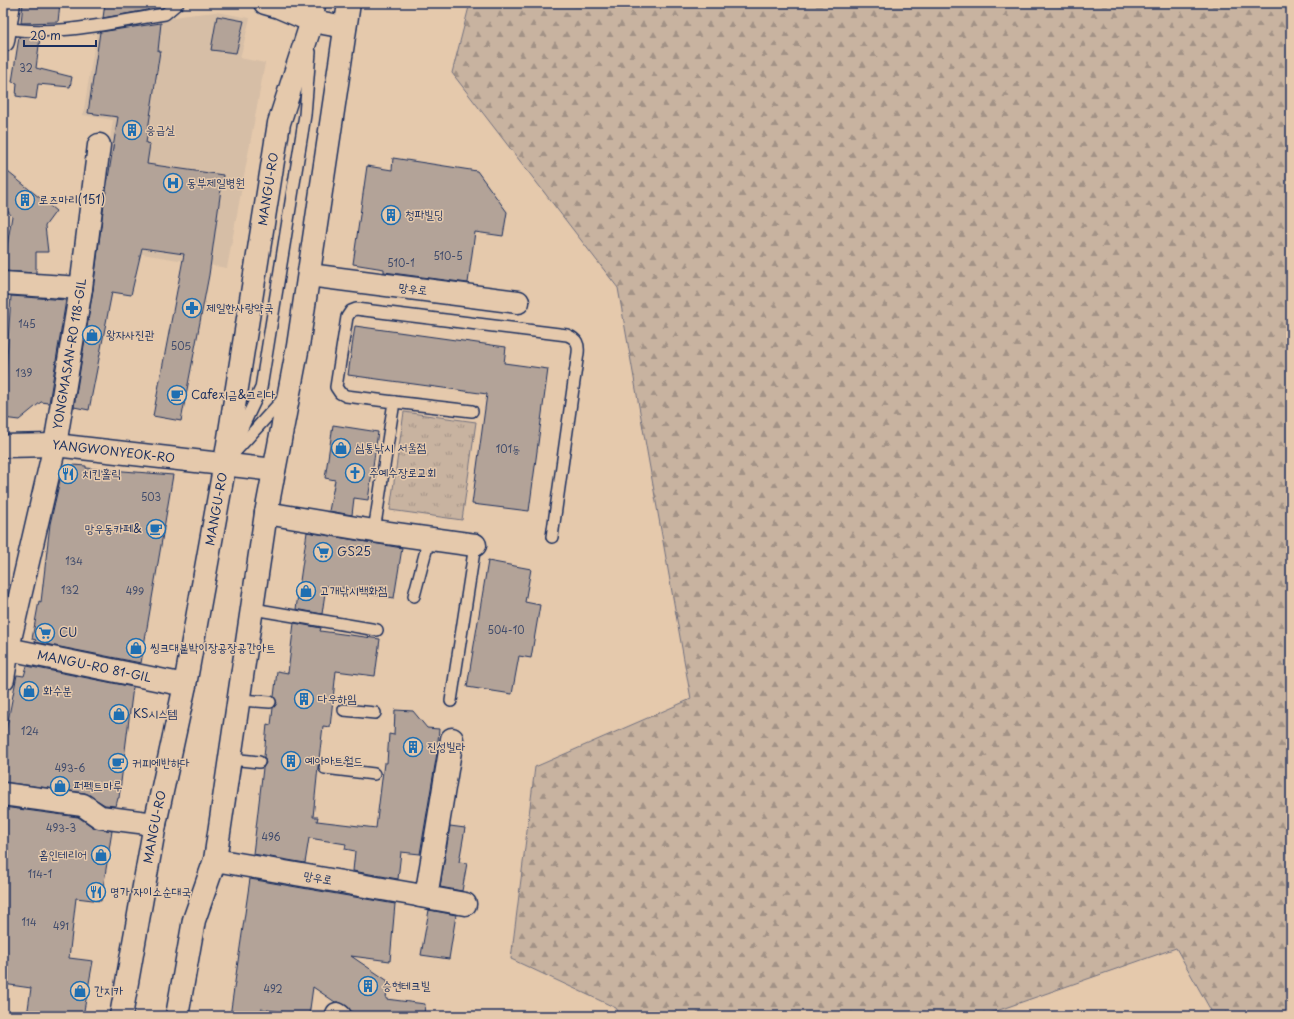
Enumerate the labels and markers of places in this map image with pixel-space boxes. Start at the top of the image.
building icon: 응급실 [121,119,143,141]
place label: 응급실 [146,120,175,138]
hospital icon: 동부제일병원 [162,172,184,194]
place label: 동부제일병원 [187,173,245,191]
building icon: 로즈마리(151) [14,189,36,211]
place label: 로즈마리(151) [39,190,105,208]
building icon: 청파빌딩 [380,204,402,226]
place label: 청파빌딩 [405,205,444,223]
pharmacy icon: 제일한사랑약국 [181,297,203,319]
place label: 제일한사랑약국 [206,298,274,316]
shop icon: 왕자사진관 [81,324,103,346]
place label: 왕자사진관 [106,325,155,343]
cafe icon: Cafe지금&그리다 [166,384,188,406]
place label: Cafe지금&그리다 [191,385,276,403]
shop icon: 심통낚시 서울점 [330,437,352,459]
place label: 심통낚시 서울점 [355,438,427,456]
church icon: 주예수장로교회 [344,462,366,484]
restaurant icon: 치킨홀릭 [57,463,79,485]
place label: 주예수장로교회 [369,463,437,481]
place label: 치킨홀릭 [82,464,121,482]
cafe icon: 망우동카페& [145,518,167,540]
place label: 망우동카페& [85,519,142,537]
supermarket icon: GS25 [312,541,334,563]
place label: GS25 [337,542,371,560]
shop icon: 고개낚시백화점 [295,580,317,602]
place label: 고개낚시백화점 [320,581,388,599]
supermarket icon: CU [34,622,56,644]
place label: CU [59,623,77,641]
shop icon: 씽크대붙박이장공장공간아트 [125,637,147,659]
place label: 씽크대붙박이장공장공간아트 [150,638,276,656]
shop icon: 화수분 [18,680,40,702]
place label: 화수분 [43,681,72,699]
building icon: 다우하임 [293,688,315,710]
place label: 다우하임 [318,689,357,707]
shop icon: KS시스템 [108,703,130,725]
place label: KS시스템 [133,704,178,722]
building icon: 진성빌라 [402,736,424,758]
place label: 진성빌라 [427,737,466,755]
building icon: 예아아트월드 [280,750,302,772]
place label: 예아아트월드 [305,751,363,769]
cafe icon: 커피에반하다 [107,752,129,774]
place label: 커피에반하다 [132,753,190,771]
shop icon: 퍼펙트마루 [49,775,71,797]
place label: 퍼펙트마루 [74,776,123,794]
shop icon: 홈인테리어 [90,844,112,866]
place label: 홈인테리어 [39,845,87,863]
restaurant icon: 명가 자이소순대국 [85,881,107,903]
place label: 명가 자이소순대국 [110,882,191,900]
building icon: 승현테크빌 [357,975,379,997]
place label: 승현테크빌 [382,976,431,994]
shop icon: 간지카 [69,980,91,1002]
place label: 간지카 [94,981,123,999]

